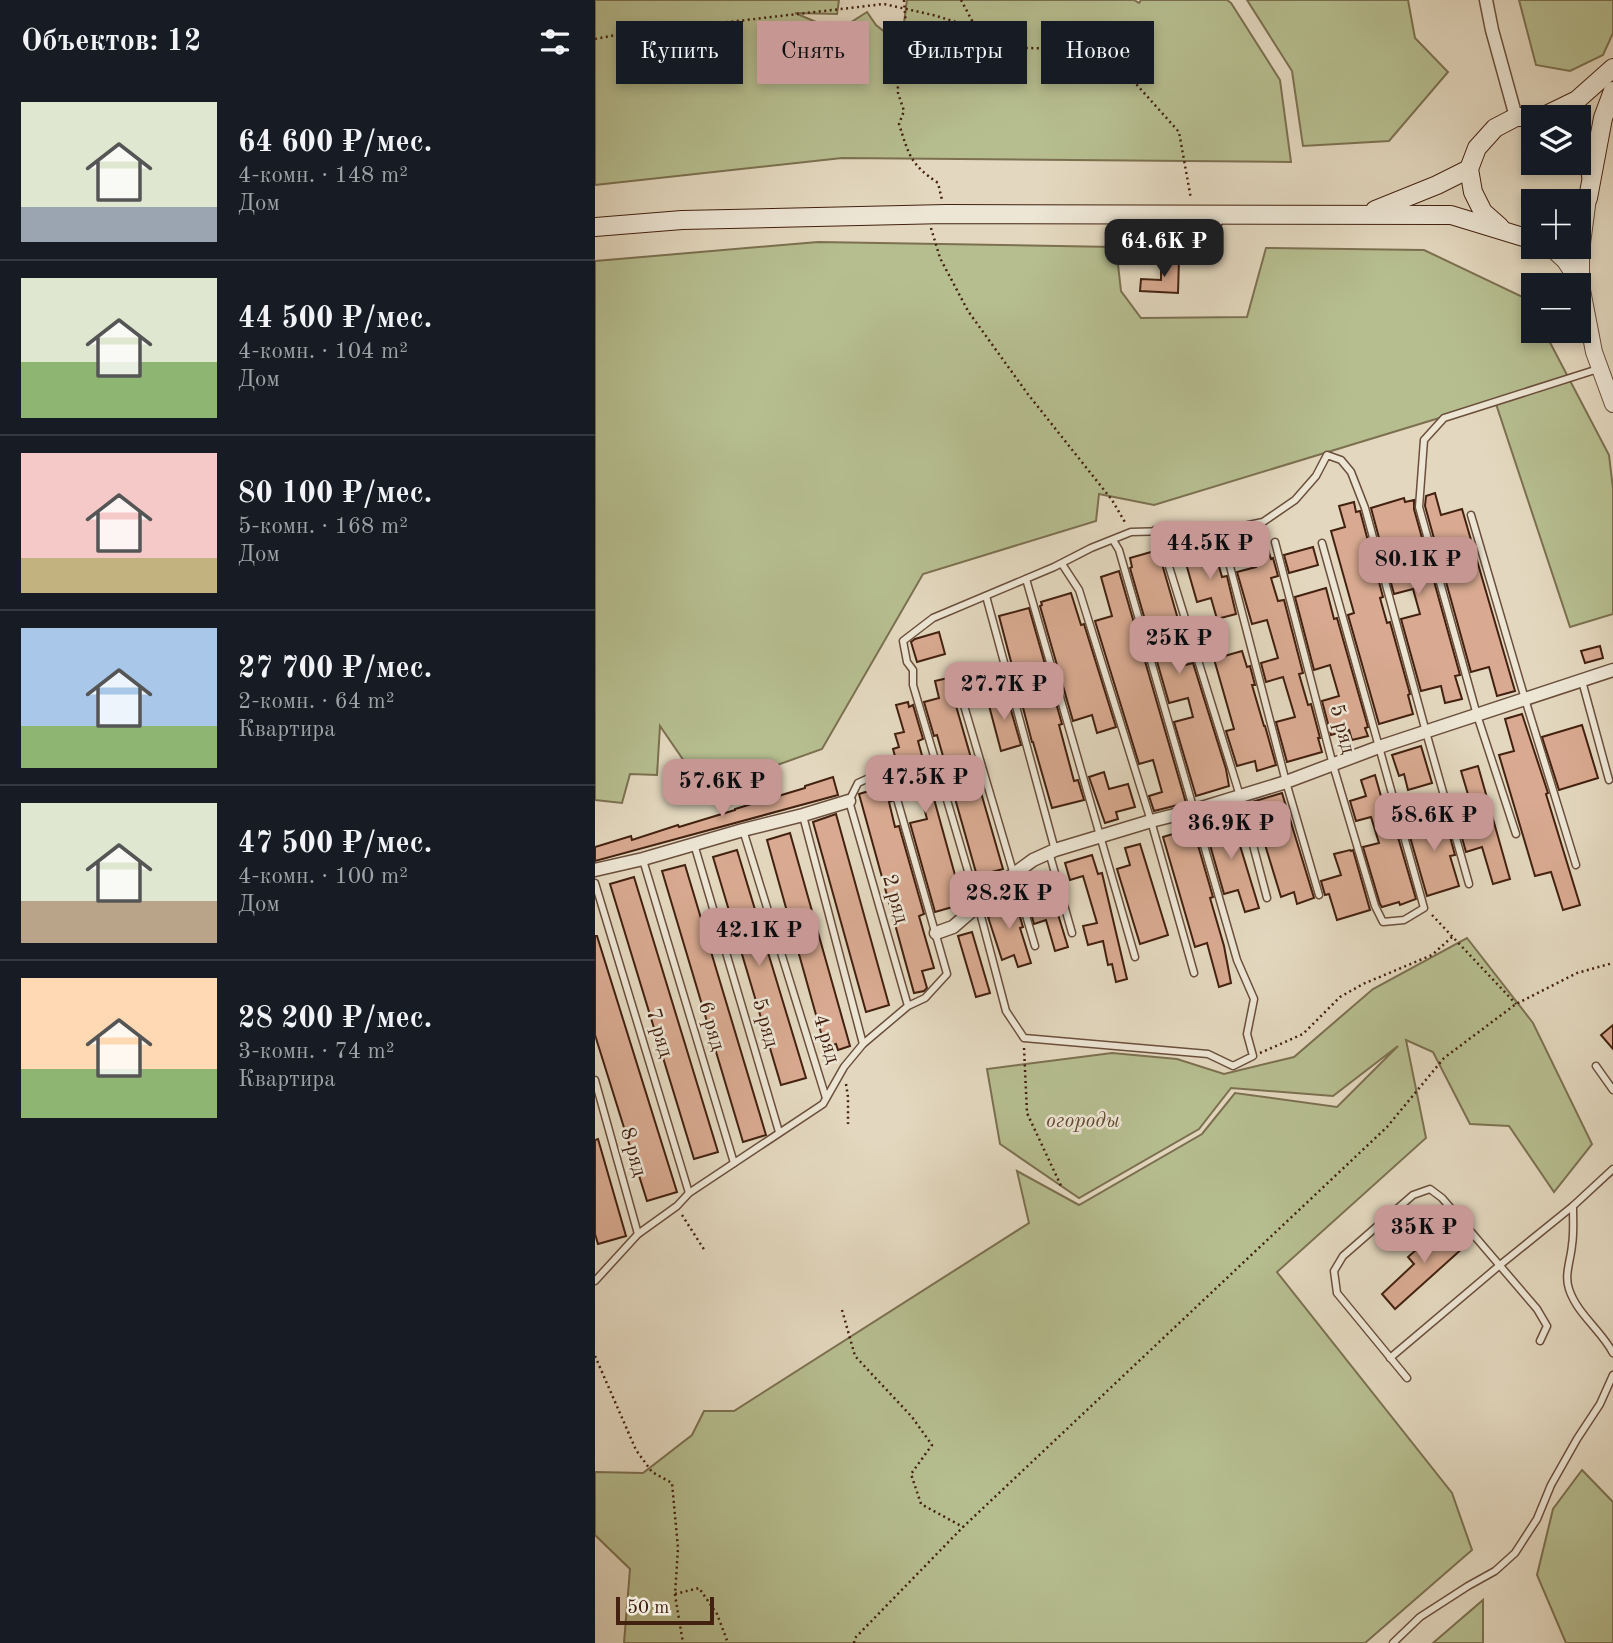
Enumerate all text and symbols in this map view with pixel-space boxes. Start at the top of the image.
chip: Купить [616,21,743,84]
chip: Снять [757,21,869,84]
chip: Фильтры [883,21,1027,84]
chip: Новое [1041,21,1154,84]
icon: filters [536,23,574,61]
text: Объектов: 12 [21,27,201,57]
map controls [1521,105,1591,343]
button: layers [1521,105,1591,175]
text: 64 600 ₽/мес. [238,128,432,158]
icon: home [77,130,161,214]
text: 4-комн. · 148 m² [238,164,408,187]
button: + [1521,189,1591,259]
text: Дом [238,192,280,215]
pin: 64.6K ₽ [1099,219,1229,279]
text: 64.6K ₽ [1121,230,1207,253]
button: − [1521,273,1591,343]
text: 44 500 ₽/мес. [238,304,432,334]
icon: home [77,306,161,390]
text: 4-комн. · 104 m² [238,340,408,363]
text: Дом [238,368,280,391]
text: 80 100 ₽/мес. [238,479,432,509]
icon: home [77,481,161,565]
text: 5-комн. · 168 m² [238,515,408,538]
pin: 44.5K ₽ [1145,522,1275,581]
text: 44.5K ₽ [1167,532,1253,555]
pin: 80.1K ₽ [1353,538,1483,597]
text: Дом [238,543,280,566]
text: 80.1K ₽ [1375,548,1461,571]
pin: 25K ₽ [1130,616,1228,676]
text: 25K ₽ [1146,627,1212,650]
text: 27 700 ₽/мес. [238,654,432,684]
icon: home [77,656,161,740]
pin: 27.7K ₽ [939,662,1069,722]
text: 27.7K ₽ [961,673,1047,696]
text: 2-комн. · 64 m² [238,690,395,713]
street label: 5 ряд [1325,702,1359,757]
text: Квартира [238,718,336,741]
pin: 47.5K ₽ [860,756,990,815]
pin: 57.6K ₽ [657,760,787,819]
text: 47.5K ₽ [882,766,968,789]
text: 57.6K ₽ [679,770,765,793]
pin: 58.6K ₽ [1369,794,1499,853]
pin: 36.9K ₽ [1166,802,1296,861]
text: 58.6K ₽ [1391,804,1477,827]
text: 36.9K ₽ [1188,812,1274,835]
text: 47 500 ₽/мес. [238,829,432,859]
icon: home [77,831,161,915]
text: 4-комн. · 100 m² [238,865,408,888]
street label: 2 ряд [878,872,912,927]
pin: 28.2K ₽ [944,872,1074,931]
text: 28.2K ₽ [966,882,1052,905]
text: Дом [238,893,280,916]
pin: 42.1K ₽ [694,908,824,968]
text: 42.1K ₽ [716,919,802,942]
street label: 5 ряд [748,996,782,1051]
street label: 6 ряд [694,999,729,1054]
text: 28 200 ₽/мес. [238,1004,432,1034]
icon: home [77,1006,161,1090]
street label: 7 ряд [642,1006,677,1061]
street label: 4 ряд [809,1012,844,1067]
text: 3-комн. · 74 m² [238,1040,395,1063]
text: Квартира [238,1068,336,1091]
park label: огороды [1046,1111,1120,1132]
street label: 8 ряд [616,1125,650,1180]
pin: 35K ₽ [1375,1206,1473,1265]
text: 35K ₽ [1391,1216,1457,1239]
scale bar [616,1594,714,1626]
text: 50 m [627,1599,669,1618]

